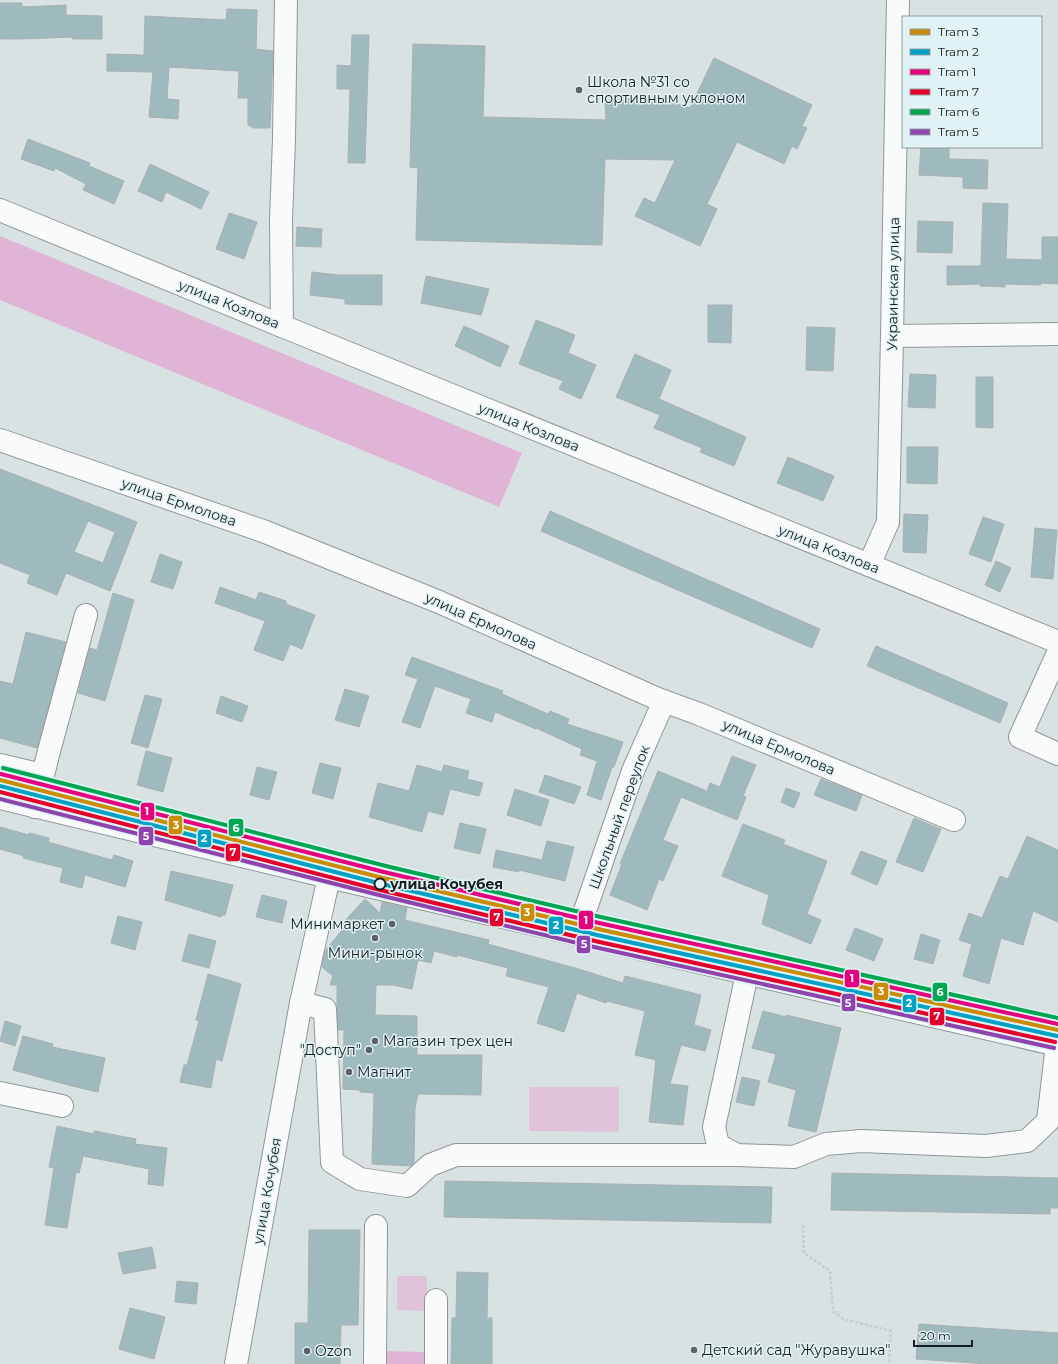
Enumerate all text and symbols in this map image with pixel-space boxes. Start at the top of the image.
legend [902,16,1042,148]
text: Tram 3 [938,24,979,39]
text: Tram 2 [938,44,979,59]
text: Tram 1 [938,64,976,79]
place label: Школа №31 со спортивным уклоном [587,73,746,107]
text: Tram 7 [938,84,979,99]
marker: Школа №31 со спортивным уклоном [574,85,584,95]
text: Tram 6 [938,104,979,119]
text: Tram 5 [938,124,979,139]
street label: Украинская улица [883,217,903,351]
street label: улица Козлова [175,275,282,332]
street label: улица Козлова [475,398,582,455]
street label: улица Ермолова [118,474,239,530]
street label: улица Козлова [775,520,882,577]
street label: улица Ермолова [421,588,540,654]
street label: улица Ермолова [719,715,838,779]
street label: Школьный переулок [585,742,653,892]
line badge: 1 [140,802,155,821]
text: 1 [145,804,149,818]
line badge: 3 [168,815,183,835]
text: 3 [172,818,180,832]
line badge: 6 [228,818,244,837]
text: 6 [232,821,240,835]
line badge: 5 [138,826,154,846]
text: 5 [143,829,150,843]
line badge: 2 [197,829,212,848]
text: 2 [201,831,208,845]
line badge: 7 [225,843,241,862]
text: 7 [230,845,237,859]
place label: улица Кочубея [389,875,503,893]
marker: улица Кочубея [373,877,387,891]
line badge: 3 [520,903,535,922]
text: 3 [523,905,531,919]
line badge: 7 [489,908,504,927]
text: 7 [494,910,501,924]
line badge: 1 [578,910,594,930]
text: 1 [584,913,588,927]
place label: Минимаркет [290,915,384,933]
line badge: 2 [548,916,564,935]
text: 2 [553,918,560,932]
marker: Минимаркет [387,919,397,929]
marker: Мини-рынок [370,933,380,943]
line badge: 5 [576,935,591,954]
text: 5 [581,937,588,951]
place label: Мини-рынок [328,944,422,962]
line badge: 1 [844,969,860,988]
text: 1 [850,971,854,985]
line badge: 3 [873,982,889,1001]
line badge: 6 [932,982,948,1002]
text: 3 [877,984,885,998]
text: 6 [936,985,944,999]
line badge: 5 [841,993,856,1012]
line badge: 2 [902,994,917,1013]
text: 5 [845,996,852,1010]
text: 2 [906,996,913,1010]
line badge: 7 [929,1007,945,1026]
text: 7 [934,1009,941,1023]
place label: Магазин трех цен [383,1032,513,1050]
marker: Магазин трех цен [370,1036,380,1046]
place label: "Доступ" [300,1041,361,1059]
marker: "Доступ" [364,1045,374,1055]
place label: Магнит [357,1063,411,1081]
marker: Магнит [344,1067,354,1077]
street label: улица Кочубея [249,1136,285,1247]
scale bar [914,1322,972,1348]
text: 20 m [920,1328,951,1343]
place label: Детский сад "Журавушка" [702,1341,891,1359]
place label: Ozon [315,1342,352,1360]
marker: Детский сад "Журавушка" [689,1345,699,1355]
marker: Ozon [302,1346,312,1356]

